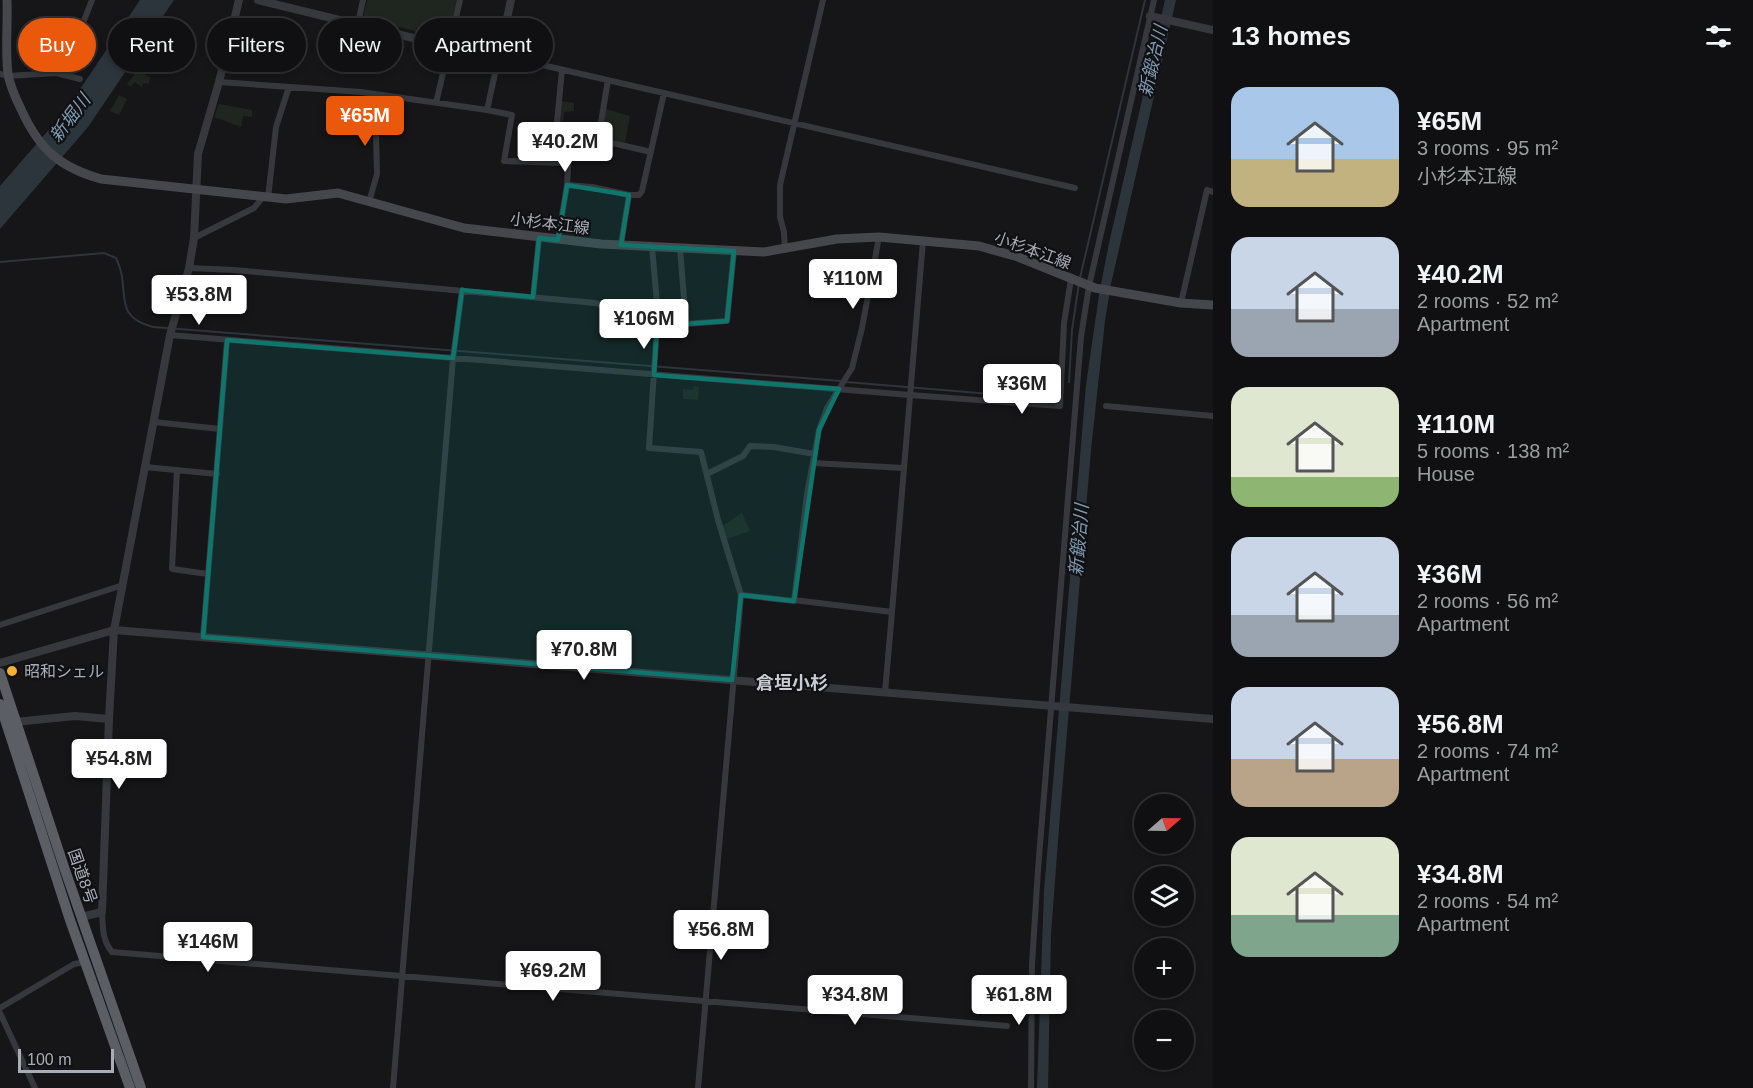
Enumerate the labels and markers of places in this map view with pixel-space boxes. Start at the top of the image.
pin: ¥65M [329,96,401,147]
pin: ¥40.2M [516,122,614,173]
pin: ¥110M [811,259,895,310]
pin: ¥53.8M [150,275,248,326]
pin: ¥106M [602,299,686,350]
pin: ¥36M [986,364,1058,415]
pin: ¥70.8M [535,630,633,681]
place label: 昭和シェル [24,663,104,680]
marker: 昭和シェル [5,664,19,678]
pin: ¥54.8M [70,739,168,790]
pin: ¥56.8M [672,910,770,961]
pin: ¥146M [166,922,250,973]
pin: ¥69.2M [504,951,602,1002]
pin: ¥34.8M [806,975,904,1026]
pin: ¥61.8M [970,975,1068,1026]

